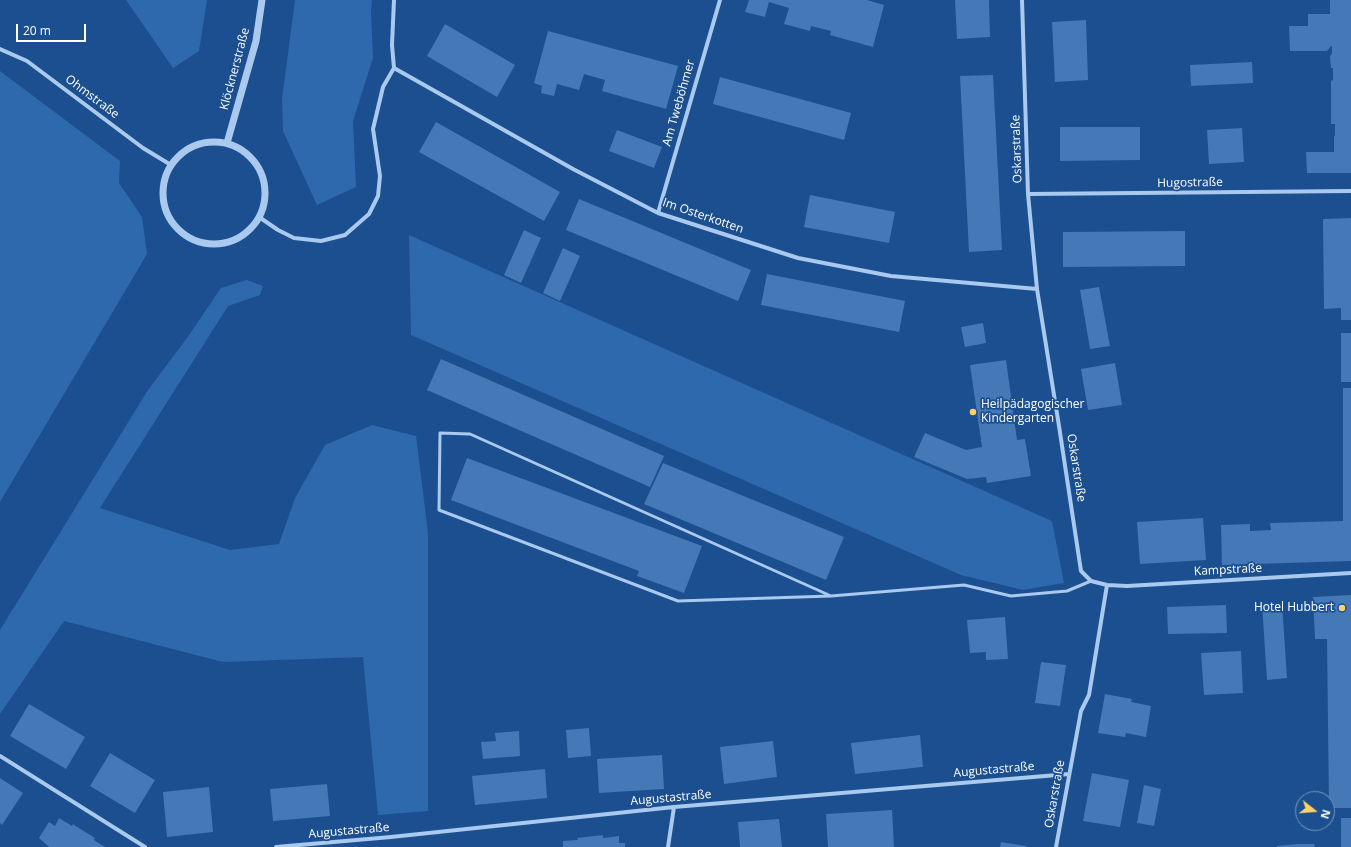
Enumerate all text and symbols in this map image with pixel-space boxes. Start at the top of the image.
scale bar [18,16,88,42]
text: 20 m [23,22,51,39]
street label: Klöcknerstraße [217,26,253,112]
street label: Am Tweböhmer [660,58,698,148]
street label: Ohmstraße [62,72,122,122]
street label: Oskarstraße [1009,114,1025,184]
street label: Hugostraße [1157,175,1223,191]
street label: Im Osterkotten [661,195,745,237]
place label: Heilpädagogischer Kindergarten [981,398,1084,426]
marker: Heilpädagogischer Kindergarten [968,407,978,417]
street label: Oskarstraße [1064,433,1088,503]
street label: Kampstraße [1194,561,1262,579]
place label: Hotel Hubbert [1254,601,1334,615]
marker: Hotel Hubbert [1337,603,1347,613]
street label: Augustastraße [953,759,1035,781]
street label: Oskarstraße [1042,759,1068,829]
street label: Augustastraße [630,787,712,809]
north arrow [1295,791,1335,831]
text: N [1318,808,1334,821]
street label: Augustastraße [308,820,390,842]

